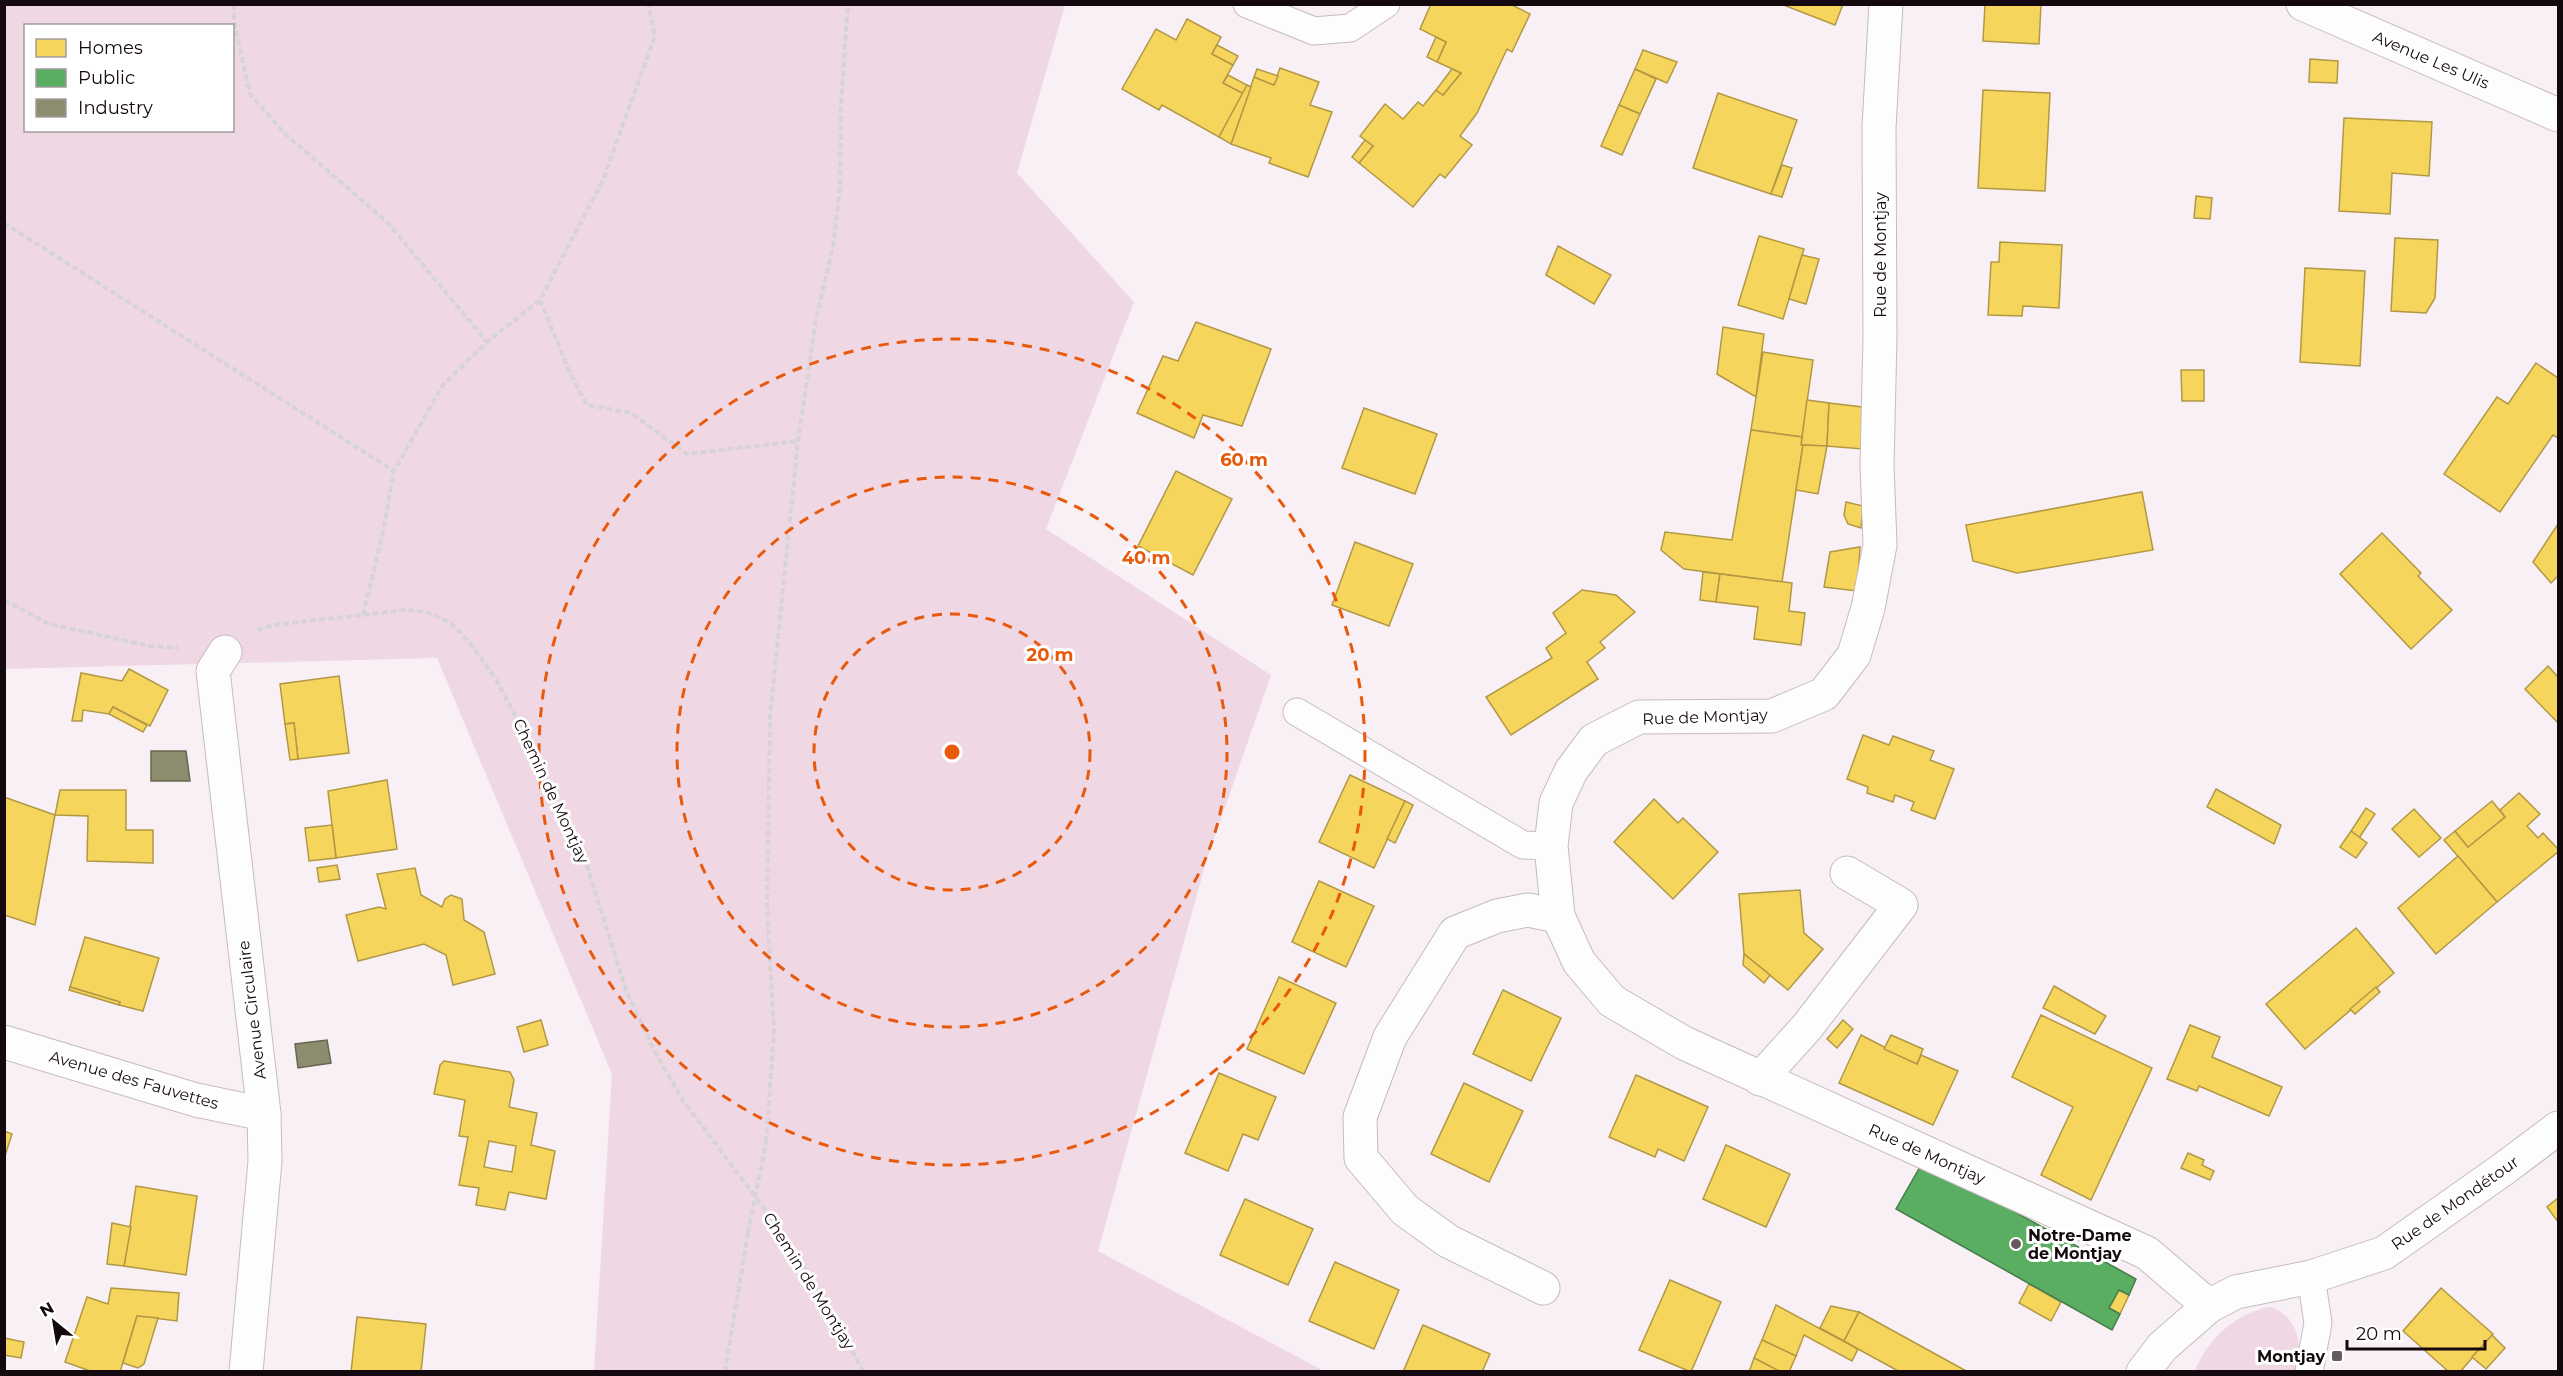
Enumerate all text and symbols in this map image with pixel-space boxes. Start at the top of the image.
legend [24,24,234,132]
street label: Avenue Les Ulis [2370,27,2492,93]
text: Homes [78,37,143,59]
text: Public [78,67,135,89]
text: Industry [78,97,153,119]
street label: Rue de Montjay [1871,192,1890,318]
text: 60 m [1220,449,1268,471]
text: 40 m [1122,547,1170,569]
text: 20 m [1027,644,1073,666]
street label: Rue de Montjay [1642,705,1768,729]
street label: Chemin de Montjay [509,716,593,867]
centre of rings [942,742,962,762]
street label: Avenue Circulaire [234,939,270,1081]
street label: Avenue des Fauvettes [47,1047,221,1113]
street label: Rue de Montjay [1866,1120,1989,1188]
street label: Rue de Mondétour [2388,1152,2522,1254]
street label: Chemin de Montjay [759,1209,859,1353]
place label: Notre-Dame de Montjay [2028,1226,2132,1263]
marker: Notre-Dame de Montjay [2009,1237,2023,1251]
north arrow [24,1292,84,1352]
text: N [36,1298,57,1321]
scale bar [2347,1313,2485,1351]
text: 20 m [2356,1323,2402,1345]
place label: Montjay [2257,1347,2325,1366]
marker: Montjay [2330,1349,2344,1363]

